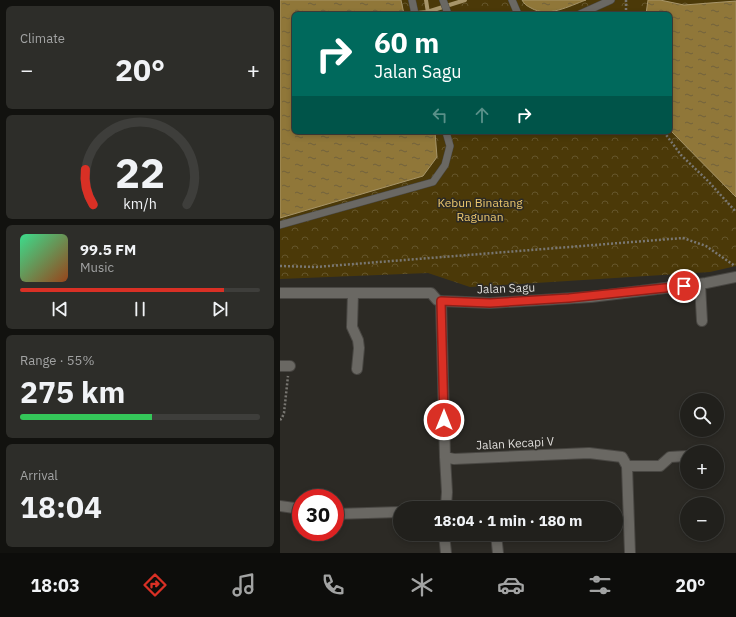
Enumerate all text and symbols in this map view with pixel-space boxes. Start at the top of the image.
text: 60 m [374,24,439,61]
icon: right [308,28,360,80]
text: Climate [20,30,65,47]
text: 20° [115,50,165,89]
text: − [20,55,33,84]
text: + [247,55,260,84]
text: Jalan Sagu [374,60,462,83]
icon: left [429,104,451,126]
icon: ahead [471,104,493,126]
icon: right [513,104,535,126]
text: 22 [115,145,165,199]
text: km/h [123,194,157,213]
park label: Kebun Binatang Ragunan [437,195,523,224]
text: 99.5 FM [80,240,136,259]
text: Music [80,259,114,276]
pin [667,269,701,303]
icon: arrive [673,275,695,297]
street label: Jalan Sagu [477,279,535,297]
icon: previous [49,298,71,320]
icon: pause [129,298,151,320]
icon: next [209,298,231,320]
text: Range · 55% [20,352,94,369]
text: 275 km [20,372,125,411]
map controls [680,393,724,541]
button: search [680,393,724,437]
position arrow [423,399,465,441]
street label: Jalan Kecapi V [476,433,555,453]
button: + [680,445,724,489]
text: Arrival [20,467,58,484]
text: 18:04 [20,487,102,526]
speed limit sign: 30 [292,489,344,541]
button: − [680,497,724,541]
text: 18:04 · 1 min · 180 m [434,511,582,530]
icon: directions [141,571,169,599]
icon: music [230,571,258,599]
icon: phone [319,571,347,599]
icon: climate [408,571,436,599]
icon: car [497,571,525,599]
icon: filters [586,571,614,599]
text: 18:03 [31,574,80,597]
text: 20° [675,574,705,597]

